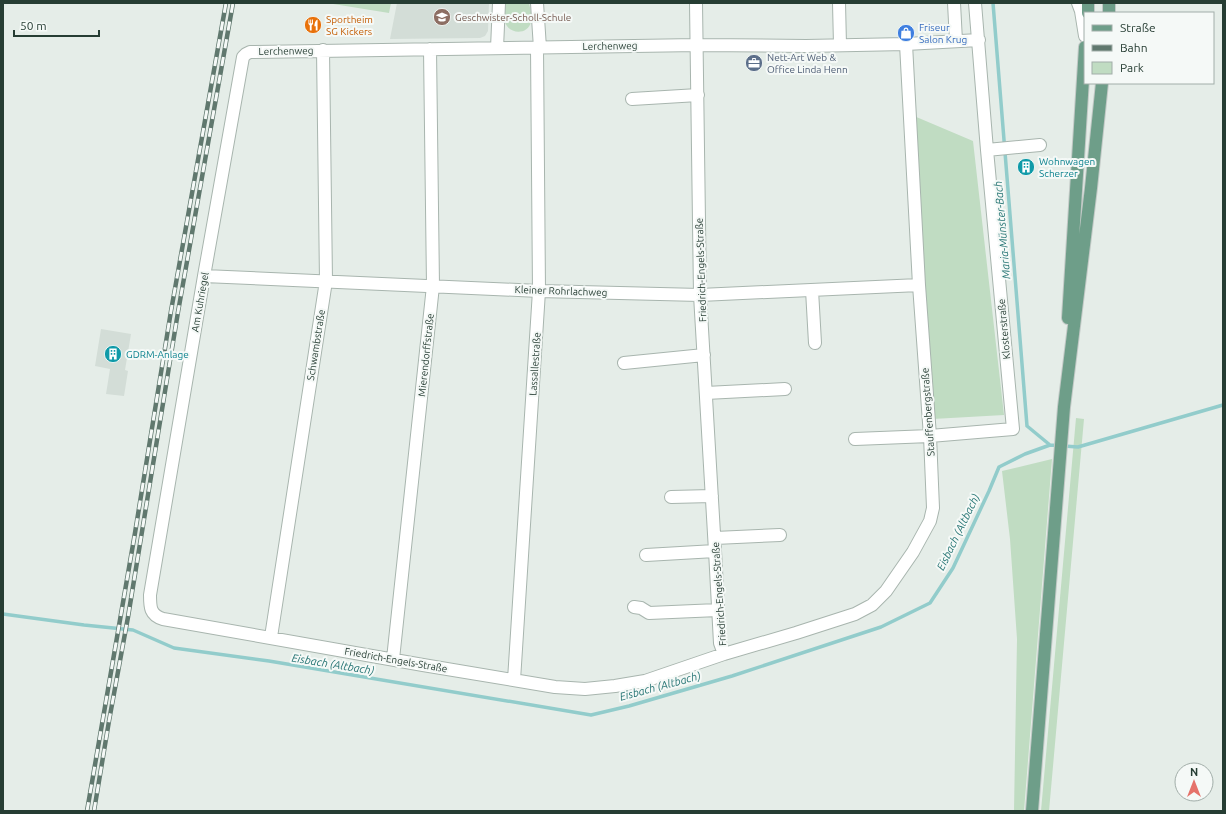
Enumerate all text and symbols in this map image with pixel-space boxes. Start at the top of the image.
school or university icon: Geschwister-Scholl-Schule [432,7,452,27]
scale bar [14,12,99,38]
place label: Geschwister-Scholl-Schule [455,12,571,23]
legend [1084,12,1214,84]
place label: Sportheim SG Kickers [326,14,373,37]
restaurant icon: Sportheim SG Kickers [303,15,323,35]
text: 50 m [20,19,47,32]
text: Straße [1120,21,1156,34]
place label: Friseur Salon Krug [919,22,967,45]
shop icon: Friseur Salon Krug [896,23,916,43]
street label: Lerchenweg [582,40,638,52]
text: Bahn [1120,41,1148,54]
street label: Lerchenweg [258,45,314,57]
place label: Nett-Art Web & Office Linda Henn [767,52,848,75]
office icon: Nett-Art Web & Office Linda Henn [744,53,764,73]
text: Park [1120,61,1144,74]
place label: Wohnwagen Scherzer [1039,156,1095,179]
building icon: Wohnwagen Scherzer [1016,157,1036,177]
water label: Maria-Münster-Bach [992,180,1012,280]
street label: Friedrich-Engels-Straße [694,218,708,322]
street label: Am Kuhriegel [189,271,211,333]
street label: Kleiner Rohrlachweg [514,284,608,298]
street label: Klosterstraße [996,298,1012,360]
street label: Schwambstraße [305,309,327,381]
street label: Mierendorffstraße [416,313,436,397]
street label: Lassallestraße [527,332,543,396]
building icon: GDRM-Anlage [103,344,123,364]
place label: GDRM-Anlage [126,349,189,360]
street label: Stauffenbergstraße [919,367,937,457]
water label: Eisbach (Altbach) [934,492,983,573]
street label: Friedrich-Engels-Straße [710,542,728,646]
street label: Friedrich-Engels-Straße [344,646,448,674]
water label: Eisbach (Altbach) [291,652,375,677]
water label: Eisbach (Altbach) [618,669,702,704]
north arrow [1174,762,1214,802]
text: N [1190,766,1198,778]

